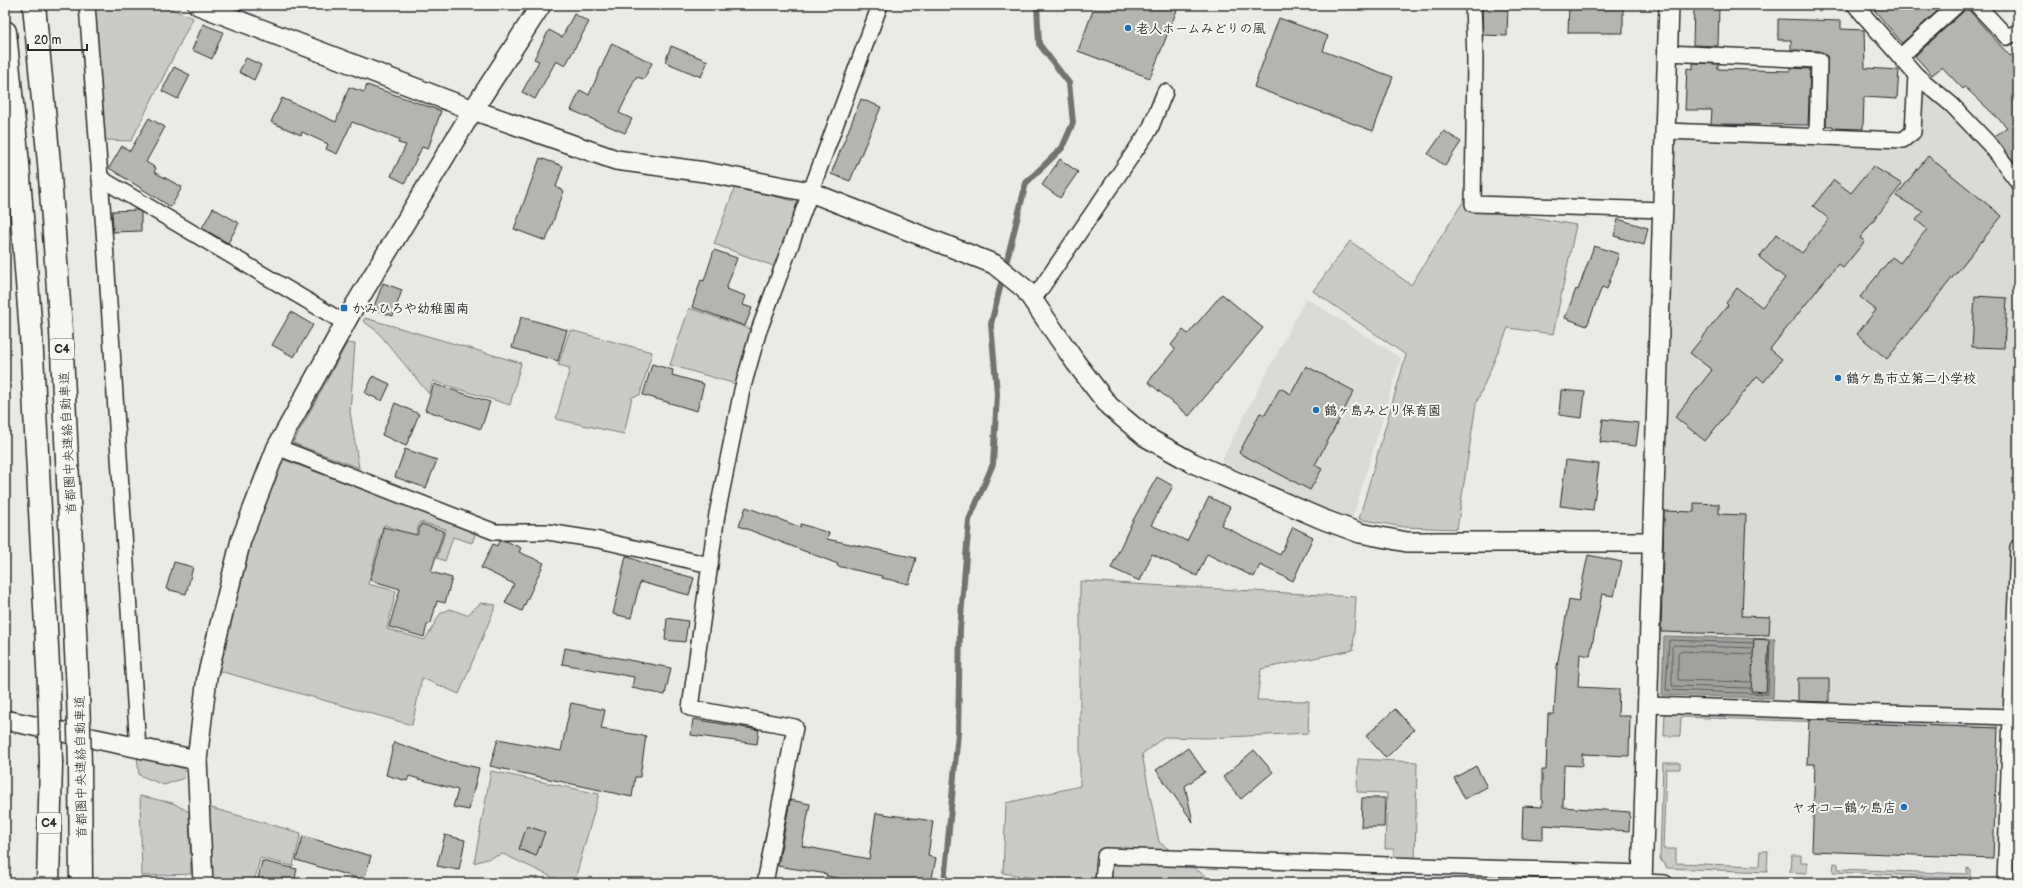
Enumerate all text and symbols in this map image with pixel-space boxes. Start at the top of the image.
place label: 老人ホームみどりの風 [1136,21,1265,37]
marker: 老人ホームみどりの風 [1123,23,1133,33]
scale bar [28,26,87,52]
text: 20 m [34,33,61,48]
place label: かみひろや幼稚園南 [352,301,469,317]
marker: かみひろや幼稚園南 [339,303,349,313]
road number: C4 [50,339,74,359]
street label: 首都圏中央連絡自動車道 [56,371,80,515]
place label: 鶴ケ島市立第二小学校 [1846,371,1976,387]
marker: 鶴ケ島市立第二小学校 [1833,373,1843,383]
place label: 鶴ヶ島みどり保育園 [1324,403,1441,419]
marker: 鶴ヶ島みどり保育園 [1311,405,1321,415]
street label: 首都圏中央連絡自動車道 [72,695,90,839]
place label: ヤオコー鶴ヶ島店 [1792,800,1896,816]
marker: ヤオコー鶴ヶ島店 [1899,802,1909,812]
road number: C4 [37,813,61,833]

